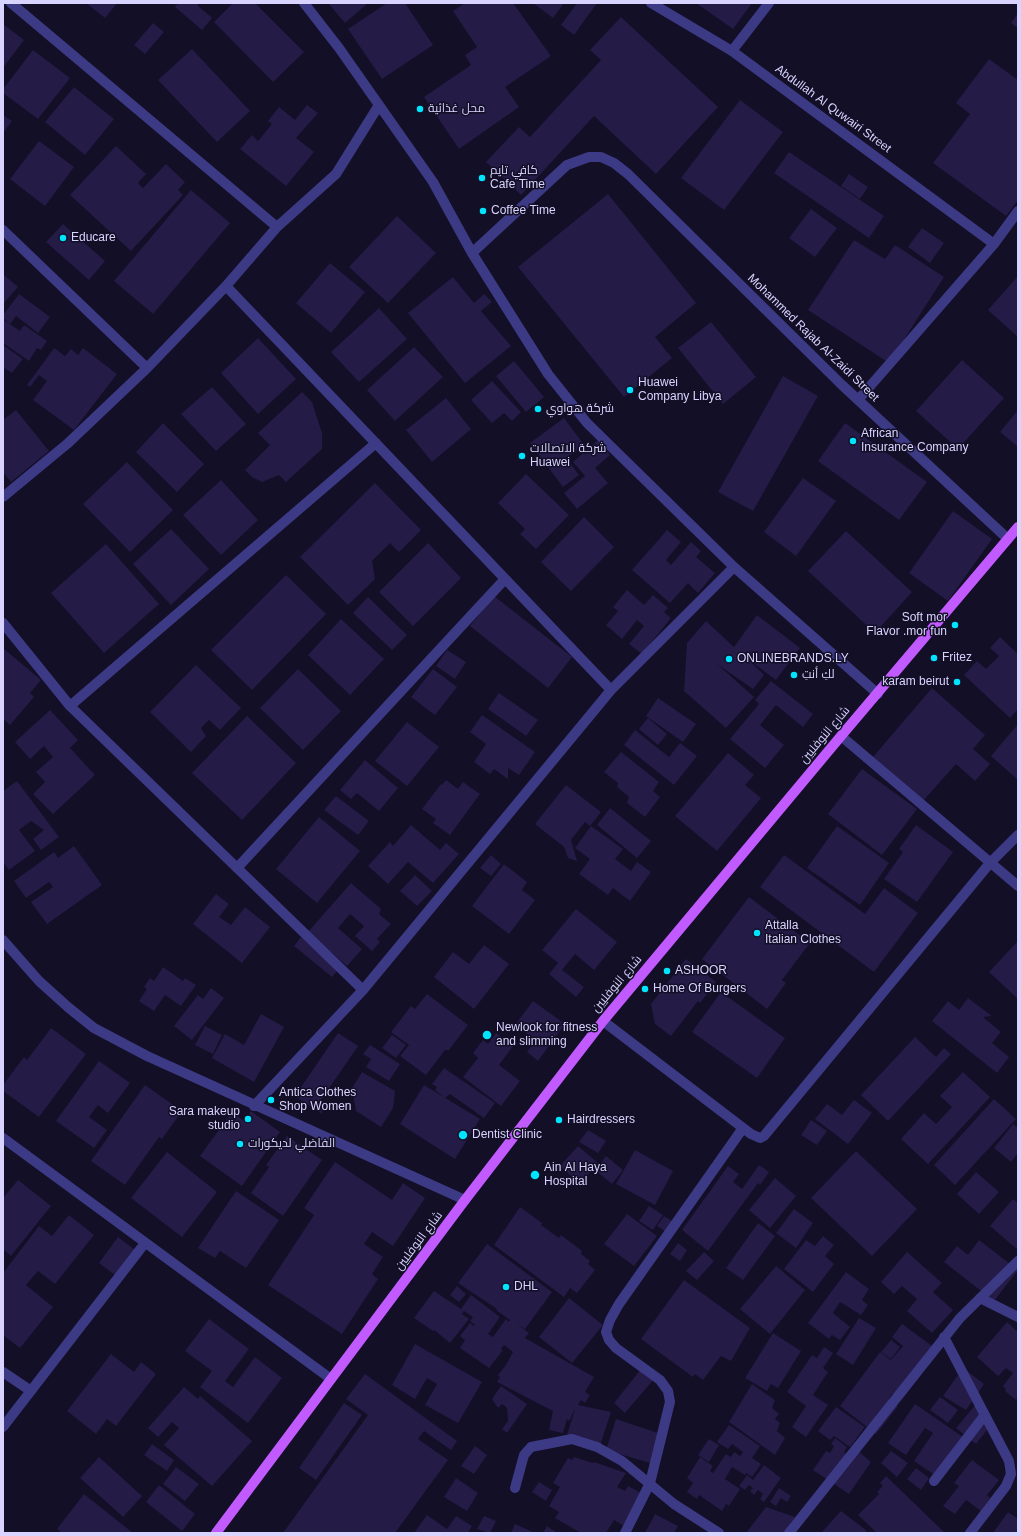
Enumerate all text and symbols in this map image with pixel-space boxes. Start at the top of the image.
street label: Abdullah Al Quwairi Street [772,62,894,156]
place label: محل غذائية [428,102,485,116]
marker: محل غذائية [415,104,425,114]
place label: كافي تايم Cafe Time [490,164,545,192]
marker: كافي تايم Cafe Time [477,173,487,183]
place label: Coffee Time [491,204,556,218]
marker: Coffee Time [478,206,488,216]
place label: Educare [71,231,116,245]
marker: Educare [58,233,68,243]
street label: Mohammed Rajab Al-Zaidi Street [744,271,882,405]
place label: Huawei Company Libya [638,376,721,404]
marker: Huawei Company Libya [625,385,635,395]
place label: شركة هواوي [546,402,614,416]
marker: شركة هواوي [533,404,543,414]
place label: African Insurance Company [861,427,968,455]
marker: African Insurance Company [848,436,858,446]
place label: شركة الاتصالات Huawei [530,442,606,470]
marker: شركة الاتصالات Huawei [517,451,527,461]
place label: Soft mor Flavor .mor fun [866,611,947,639]
marker: Soft mor Flavor .mor fun [950,620,960,630]
place label: Fritez [942,651,972,665]
place label: ONLINEBRANDS.LY [737,652,849,666]
marker: Fritez [929,653,939,663]
marker: ONLINEBRANDS.LY [724,654,734,664]
place label: لكِ أنتِ [802,668,835,682]
marker: لكِ أنتِ [789,670,799,680]
place label: karam beirut [882,675,949,689]
marker: karam beirut [952,677,962,687]
street label: شارع النوفليين [797,704,853,766]
place label: Attalla Italian Clothes [765,919,841,947]
marker: Attalla Italian Clothes [752,928,762,938]
street label: شارع النوفليين [589,953,645,1015]
place label: ASHOOR [675,964,727,978]
marker: ASHOOR [662,966,672,976]
place label: Home Of Burgers [653,982,746,996]
marker: Home Of Burgers [640,984,650,994]
place label: Newlook for fitness and slimming [496,1021,597,1049]
marker: Newlook for fitness and slimming [481,1029,493,1041]
place label: Antica Clothes Shop Women [279,1086,356,1114]
marker: Antica Clothes Shop Women [266,1095,276,1105]
place label: Sara makeup studio [169,1105,240,1133]
place label: Hairdressers [567,1113,635,1127]
marker: Sara makeup studio [243,1114,253,1124]
marker: Hairdressers [554,1115,564,1125]
place label: Dentist Clinic [472,1128,542,1142]
marker: Dentist Clinic [457,1129,469,1141]
place label: الفاضلي لديكورات [248,1137,335,1151]
marker: الفاضلي لديكورات [235,1139,245,1149]
place label: Ain Al Haya Hospital [544,1161,607,1189]
marker: Ain Al Haya Hospital [529,1169,541,1181]
street label: شارع النوفليين [392,1209,446,1273]
place label: DHL [514,1280,538,1294]
marker: DHL [501,1282,511,1292]

